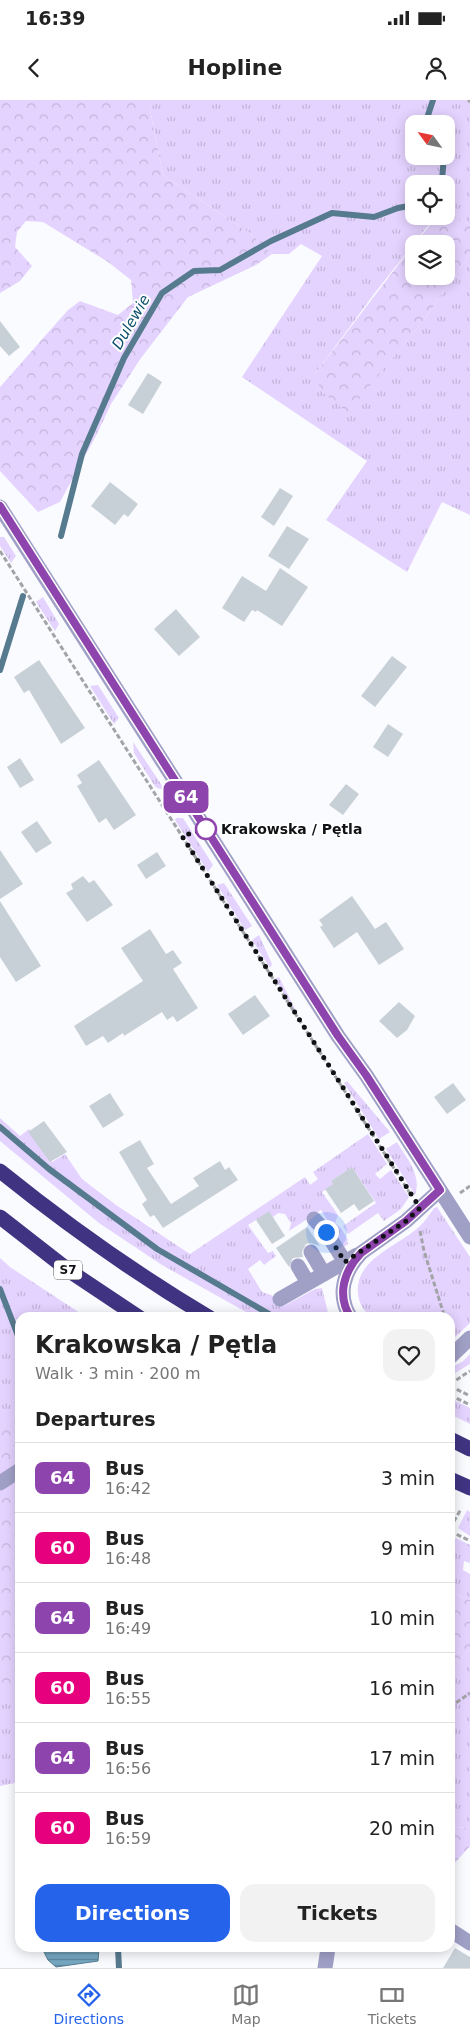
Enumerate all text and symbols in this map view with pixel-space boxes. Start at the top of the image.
text: 16:39 [25,7,85,29]
icon: back [20,54,48,82]
icon: person [422,54,450,82]
text: Hopline [188,55,282,80]
north arrow [405,115,455,165]
map controls [405,115,455,285]
button: locate [405,175,455,225]
button: layers [405,235,455,285]
water label: Dulewie [108,291,154,353]
line badge: 64 [164,781,208,813]
text: 64 [173,786,199,807]
marker: Krakowska / Pętla [195,818,217,840]
place label: Krakowska / Pętla [221,821,362,837]
your location [314,1220,339,1245]
road number: S7 [54,1260,82,1280]
button: heart [383,1329,435,1381]
text: Krakowska / Pętla [35,1331,277,1359]
text: Walk · 3 min · 200 m [35,1364,200,1383]
text: Departures [35,1408,156,1430]
text: Bus [105,1457,144,1479]
text: 64 [50,1467,75,1488]
text: 3 min [381,1467,435,1489]
text: 16:42 [105,1479,151,1498]
text: Bus [105,1527,144,1549]
text: 60 [50,1537,75,1558]
text: 9 min [381,1537,435,1559]
text: 16:48 [105,1549,151,1568]
text: Bus [105,1597,144,1619]
text: 64 [50,1607,75,1628]
text: 10 min [369,1607,435,1629]
text: 16:49 [105,1619,151,1638]
text: Bus [105,1667,144,1689]
text: 60 [50,1677,75,1698]
text: 16 min [369,1677,435,1699]
text: 16:55 [105,1689,151,1708]
text: Bus [105,1737,144,1759]
text: 64 [50,1747,75,1768]
text: 17 min [369,1747,435,1769]
text: 16:56 [105,1759,151,1778]
text: Bus [105,1807,144,1829]
text: 60 [50,1817,75,1838]
text: 20 min [369,1817,435,1839]
text: 16:59 [105,1829,151,1848]
button: Directions [35,1884,230,1942]
button: Tickets [240,1884,435,1942]
tab: Directions [54,1981,124,2027]
tab: Map [231,1981,261,2027]
tab: Tickets [368,1981,416,2027]

